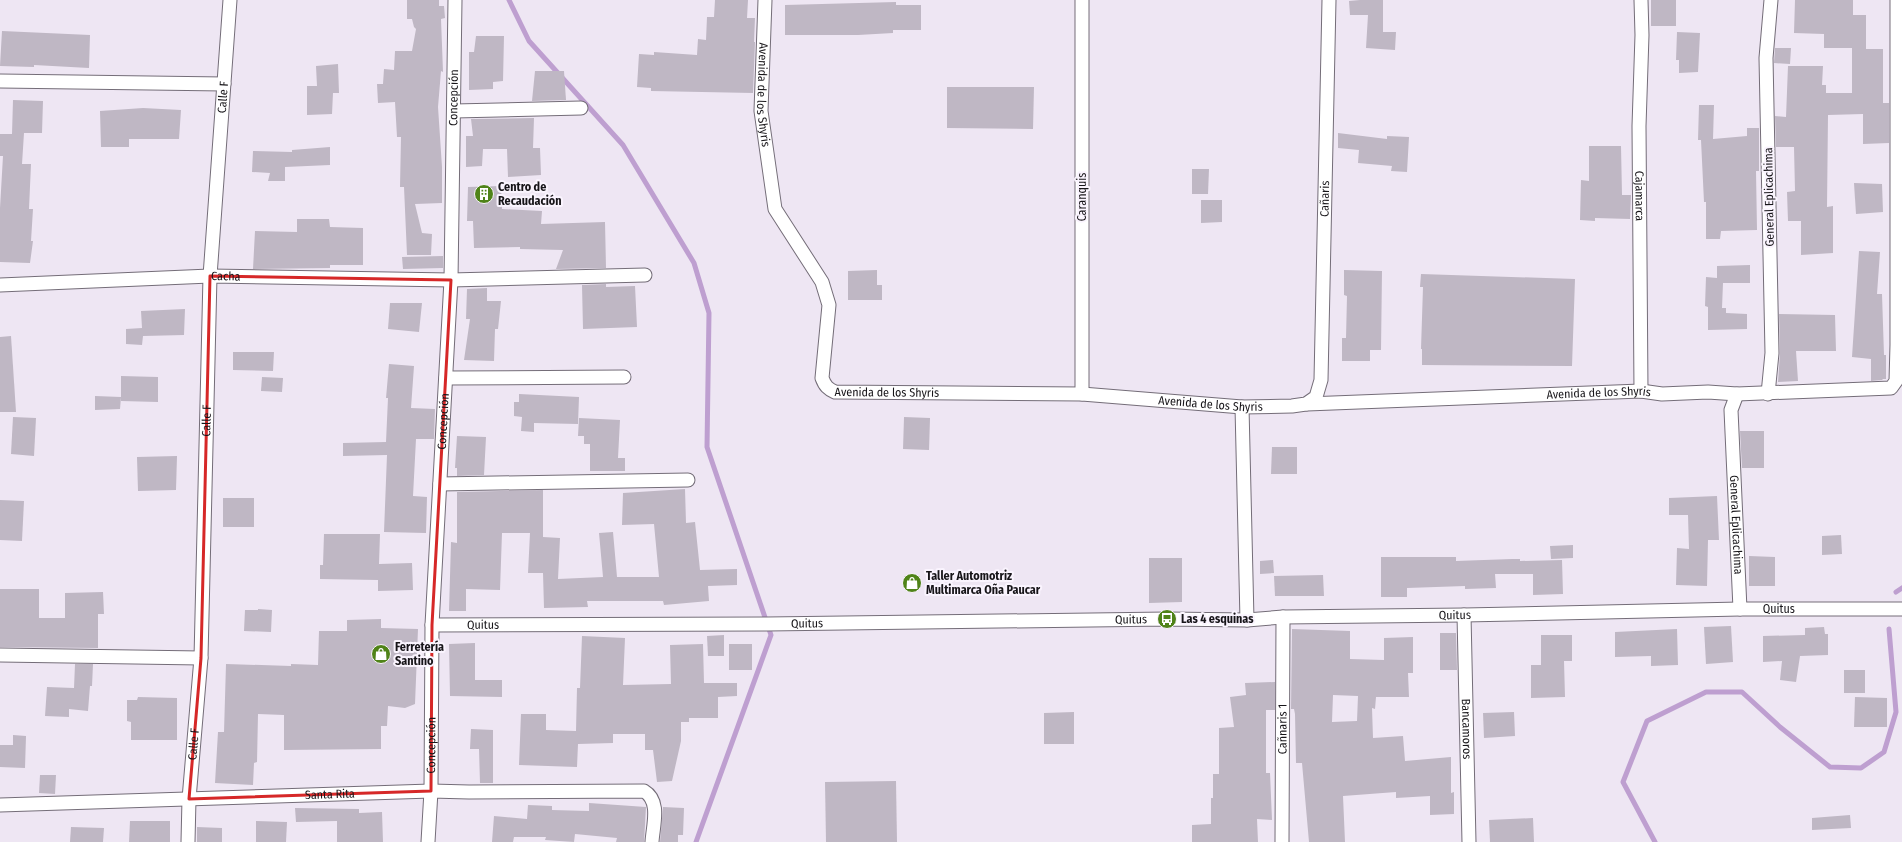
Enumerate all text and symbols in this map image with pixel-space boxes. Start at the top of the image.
street label: Avenida de los Shyris [754,42,773,148]
street label: Concepción [446,69,461,126]
street label: Calle F [215,80,231,114]
street label: General Eplicachima [1761,147,1777,247]
street label: Cajamarca [1632,171,1647,221]
street label: Caranquis [1075,173,1089,221]
place label: Centro de Recaudación [498,180,562,208]
street label: Cañaris [1317,180,1332,217]
building icon: Centro de Recaudación [473,183,495,205]
street label: Cacha [211,269,241,284]
street label: Avenida de los Shyris [1546,384,1652,402]
street label: Avenida de los Shyris [835,385,939,400]
street label: Concepción [435,393,452,450]
street label: Avenida de los Shyris [1158,393,1263,414]
street label: Calle F [199,404,214,437]
street label: General Eplicachima [1727,475,1745,575]
place label: Taller Automotriz Multimarca Oña Paucar [926,569,1041,597]
shop icon: Taller Automotriz Multimarca Oña Paucar [901,572,923,594]
street label: Quitus [1763,602,1795,616]
bus stop icon: Las 4 esquinas [1156,608,1178,630]
street label: Quitus [1439,608,1471,622]
street label: Quitus [1115,612,1147,627]
place label: Las 4 esquinas [1181,612,1254,626]
street label: Quitus [791,616,823,631]
street label: Quitus [467,618,499,632]
place label: Ferretería Santino [395,640,444,668]
shop icon: Ferretería Santino [370,643,392,665]
street label: Bancamoros [1459,699,1474,759]
street label: Cañnaris 1 [1275,704,1290,754]
street label: Concepción [424,717,438,773]
street label: Calle F [185,727,202,761]
street label: Santa Rita [305,786,355,802]

